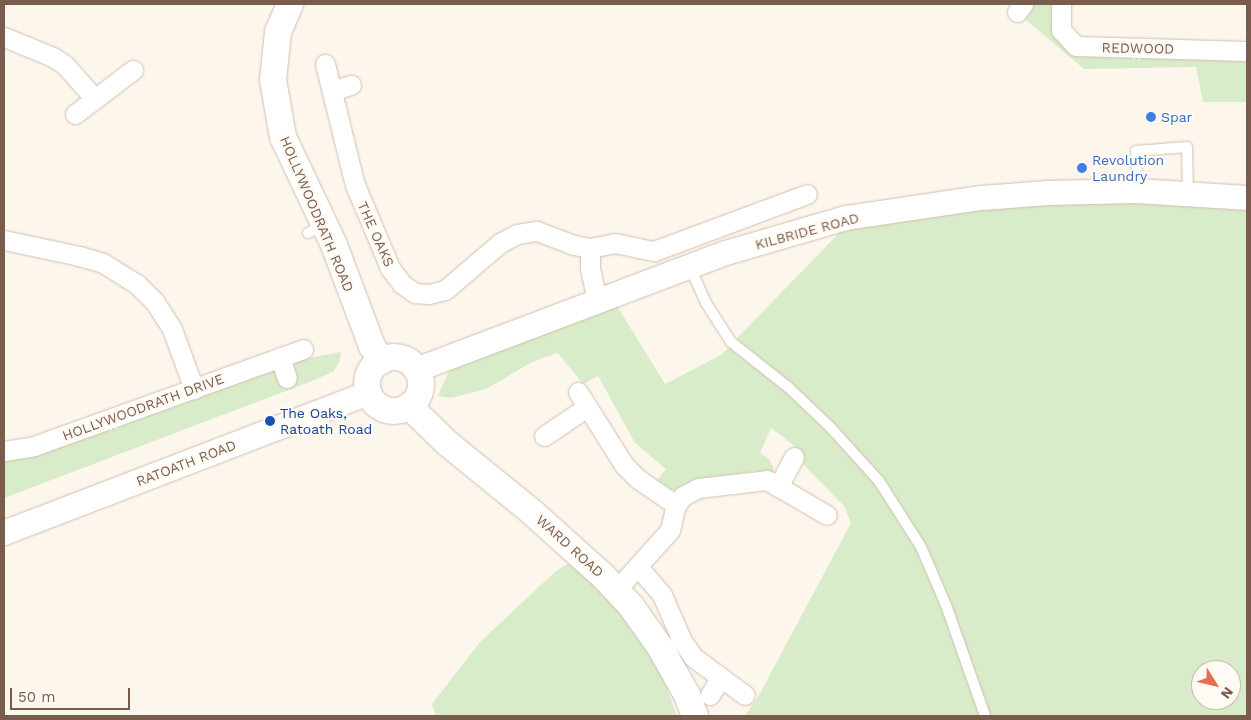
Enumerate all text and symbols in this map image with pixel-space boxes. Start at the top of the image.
street label: REDWOOD [1102,39,1174,57]
place label: Spar [1161,109,1192,125]
marker: Spar [1145,111,1157,123]
street label: HOLLYWOODRATH ROAD [276,133,358,295]
place label: Revolution Laundry [1092,152,1164,184]
marker: Revolution Laundry [1076,162,1088,174]
street label: THE OAKS [354,199,398,269]
street label: KILBRIDE ROAD [753,209,861,253]
street label: HOLLYWOODRATH DRIVE [60,370,226,444]
place label: The Oaks, Ratoath Road [280,405,372,438]
marker: The Oaks, Ratoath Road [264,415,276,427]
street label: RATOATH ROAD [134,436,238,490]
street label: WARD ROAD [533,511,607,581]
north arrow [1191,660,1241,710]
scale bar [12,678,132,710]
text: N [1218,684,1237,702]
text: 50 m [18,688,55,706]

